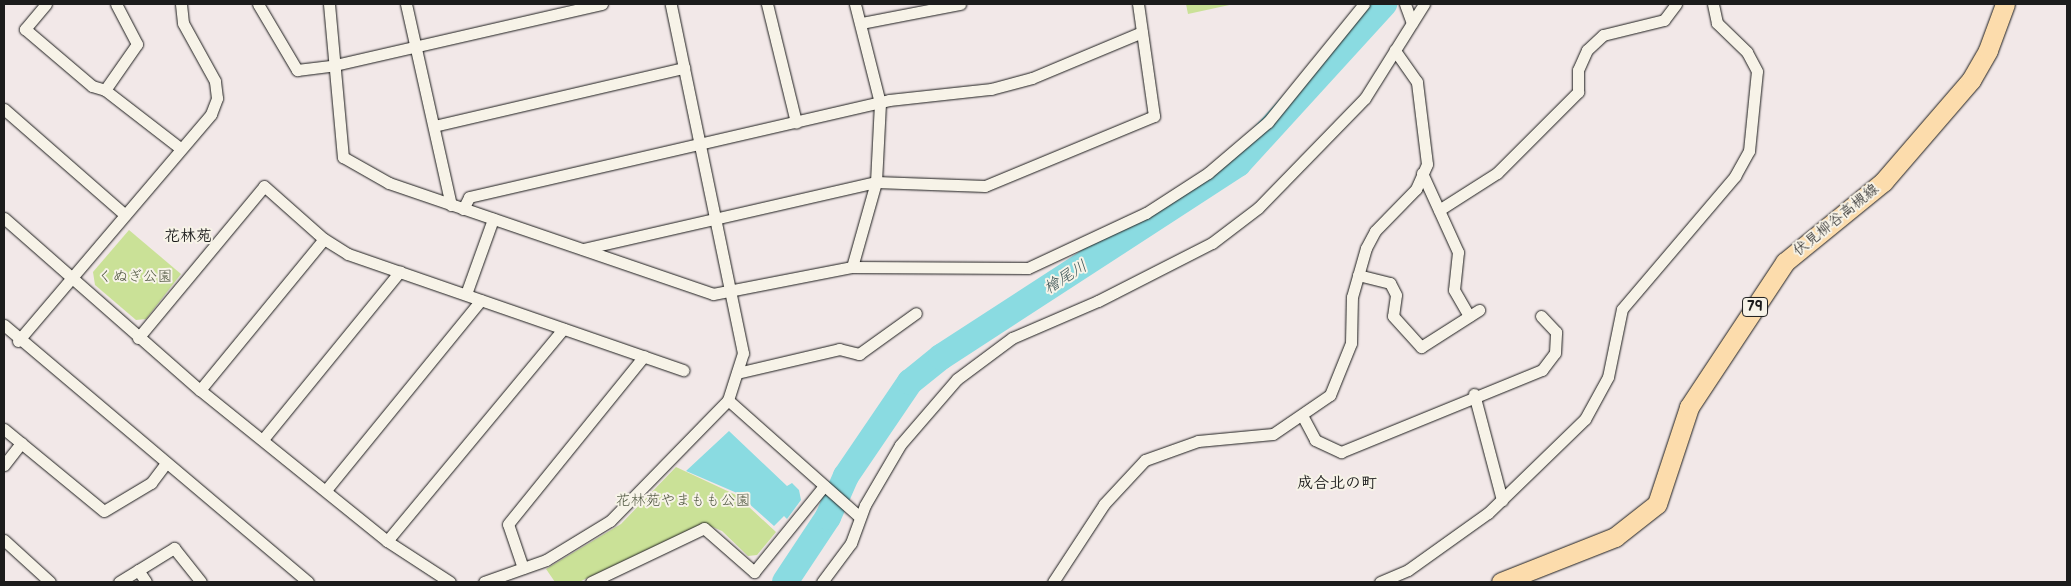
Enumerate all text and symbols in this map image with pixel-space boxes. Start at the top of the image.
street label: 伏見柳谷高槻線 [1790,180,1882,260]
district label: 花林苑 [164,227,212,247]
water label: 檜尾川 [1041,257,1091,299]
park label: くぬぎ公園 [98,268,172,286]
road number: 79 [1741,296,1769,318]
district label: 成合北の町 [1297,474,1377,494]
park label: 花林苑やまもも公園 [616,492,750,510]

